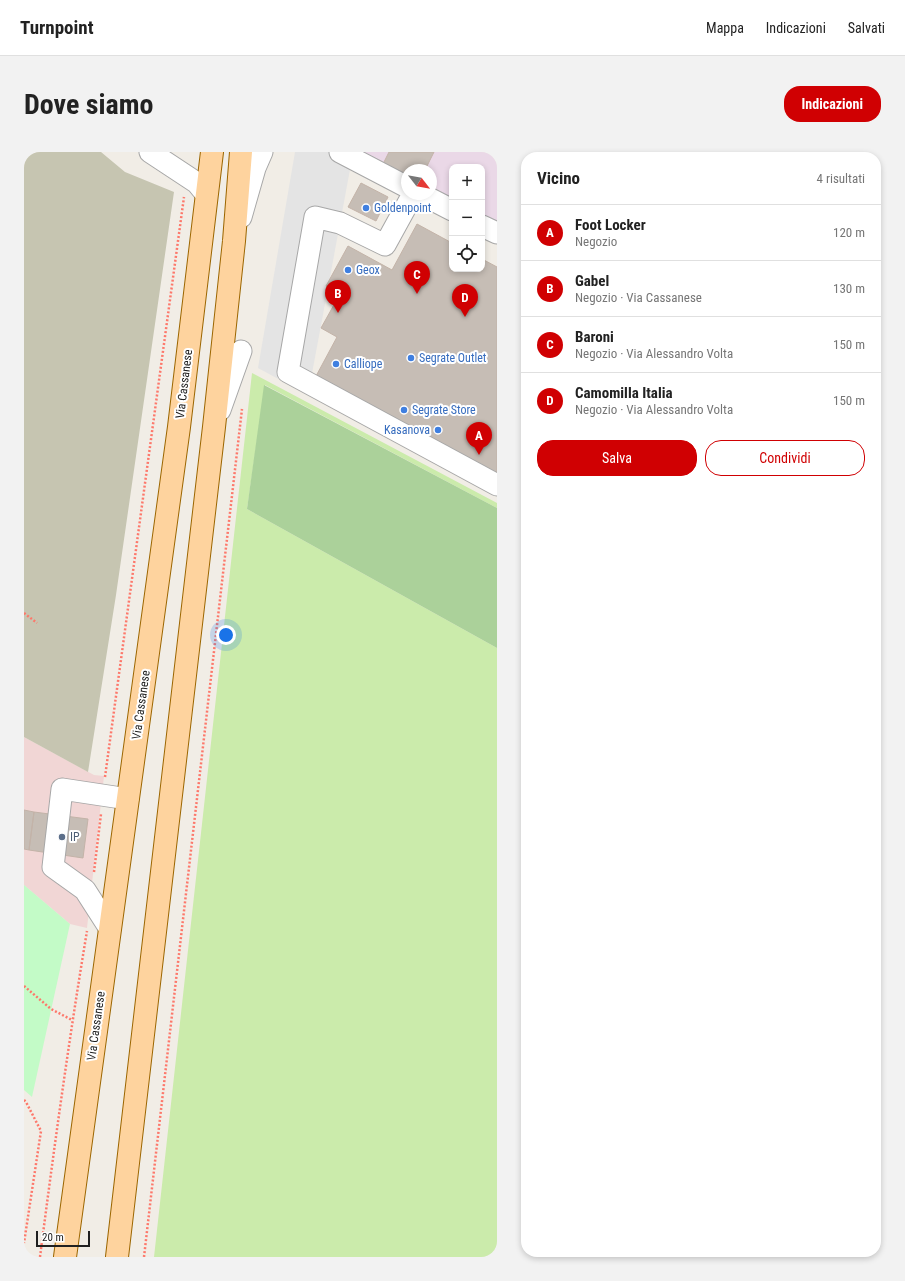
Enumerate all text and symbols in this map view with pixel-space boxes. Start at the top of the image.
text: Turnpoint [20,16,94,39]
text: Mappa [706,20,744,36]
text: Indicazioni [766,20,826,36]
text: Salvati [848,20,885,36]
button: Indicazioni [784,86,881,122]
text: Dove siamo [24,88,153,121]
north arrow [401,164,437,200]
map controls [449,164,485,272]
button: + [449,164,485,200]
text: Vicino [537,168,580,188]
text: 4 risultati [817,171,865,186]
button: − [449,200,485,236]
place label: Goldenpoint [374,201,432,215]
marker: Goldenpoint [361,203,371,213]
text: Foot Locker [575,216,646,234]
text: A [546,225,554,240]
text: 120 m [833,225,865,240]
text: Negozio [575,234,617,249]
button: locate [449,236,485,272]
pin: C [404,261,430,294]
place label: Geox [356,263,380,277]
marker: Geox [343,265,353,275]
text: Gabel [575,272,609,290]
pin: B [325,280,351,313]
text: B [546,281,554,296]
text: 130 m [833,281,865,296]
pin: D [452,284,478,317]
text: Negozio · Via Cassanese [575,290,702,305]
text: Baroni [575,328,614,346]
text: C [546,337,554,352]
text: 150 m [833,337,865,352]
text: Negozio · Via Alessandro Volta [575,346,733,361]
street label: Via Cassanese [173,348,195,419]
place label: Segrate Outlet [419,351,487,365]
marker: Segrate Outlet [406,353,416,363]
place label: Calliope [344,357,383,371]
marker: Calliope [331,359,341,369]
text: Camomilla Italia [575,384,673,402]
text: D [546,393,554,408]
text: 150 m [833,393,865,408]
text: Negozio · Via Alessandro Volta [575,402,733,417]
place label: Segrate Store [412,403,476,417]
marker: Segrate Store [399,405,409,415]
pin: A [466,422,492,455]
place label: Kasanova [384,423,430,437]
marker: Kasanova [433,425,443,435]
button: Salva [537,440,697,476]
button: Condividi [705,440,865,476]
your location [216,625,236,645]
street label: Via Cassanese [129,669,153,741]
place label: IP [70,830,80,844]
marker: IP [57,832,67,842]
street label: Via Cassanese [84,990,108,1062]
scale bar [36,1229,90,1248]
text: 20 m [42,1231,64,1244]

